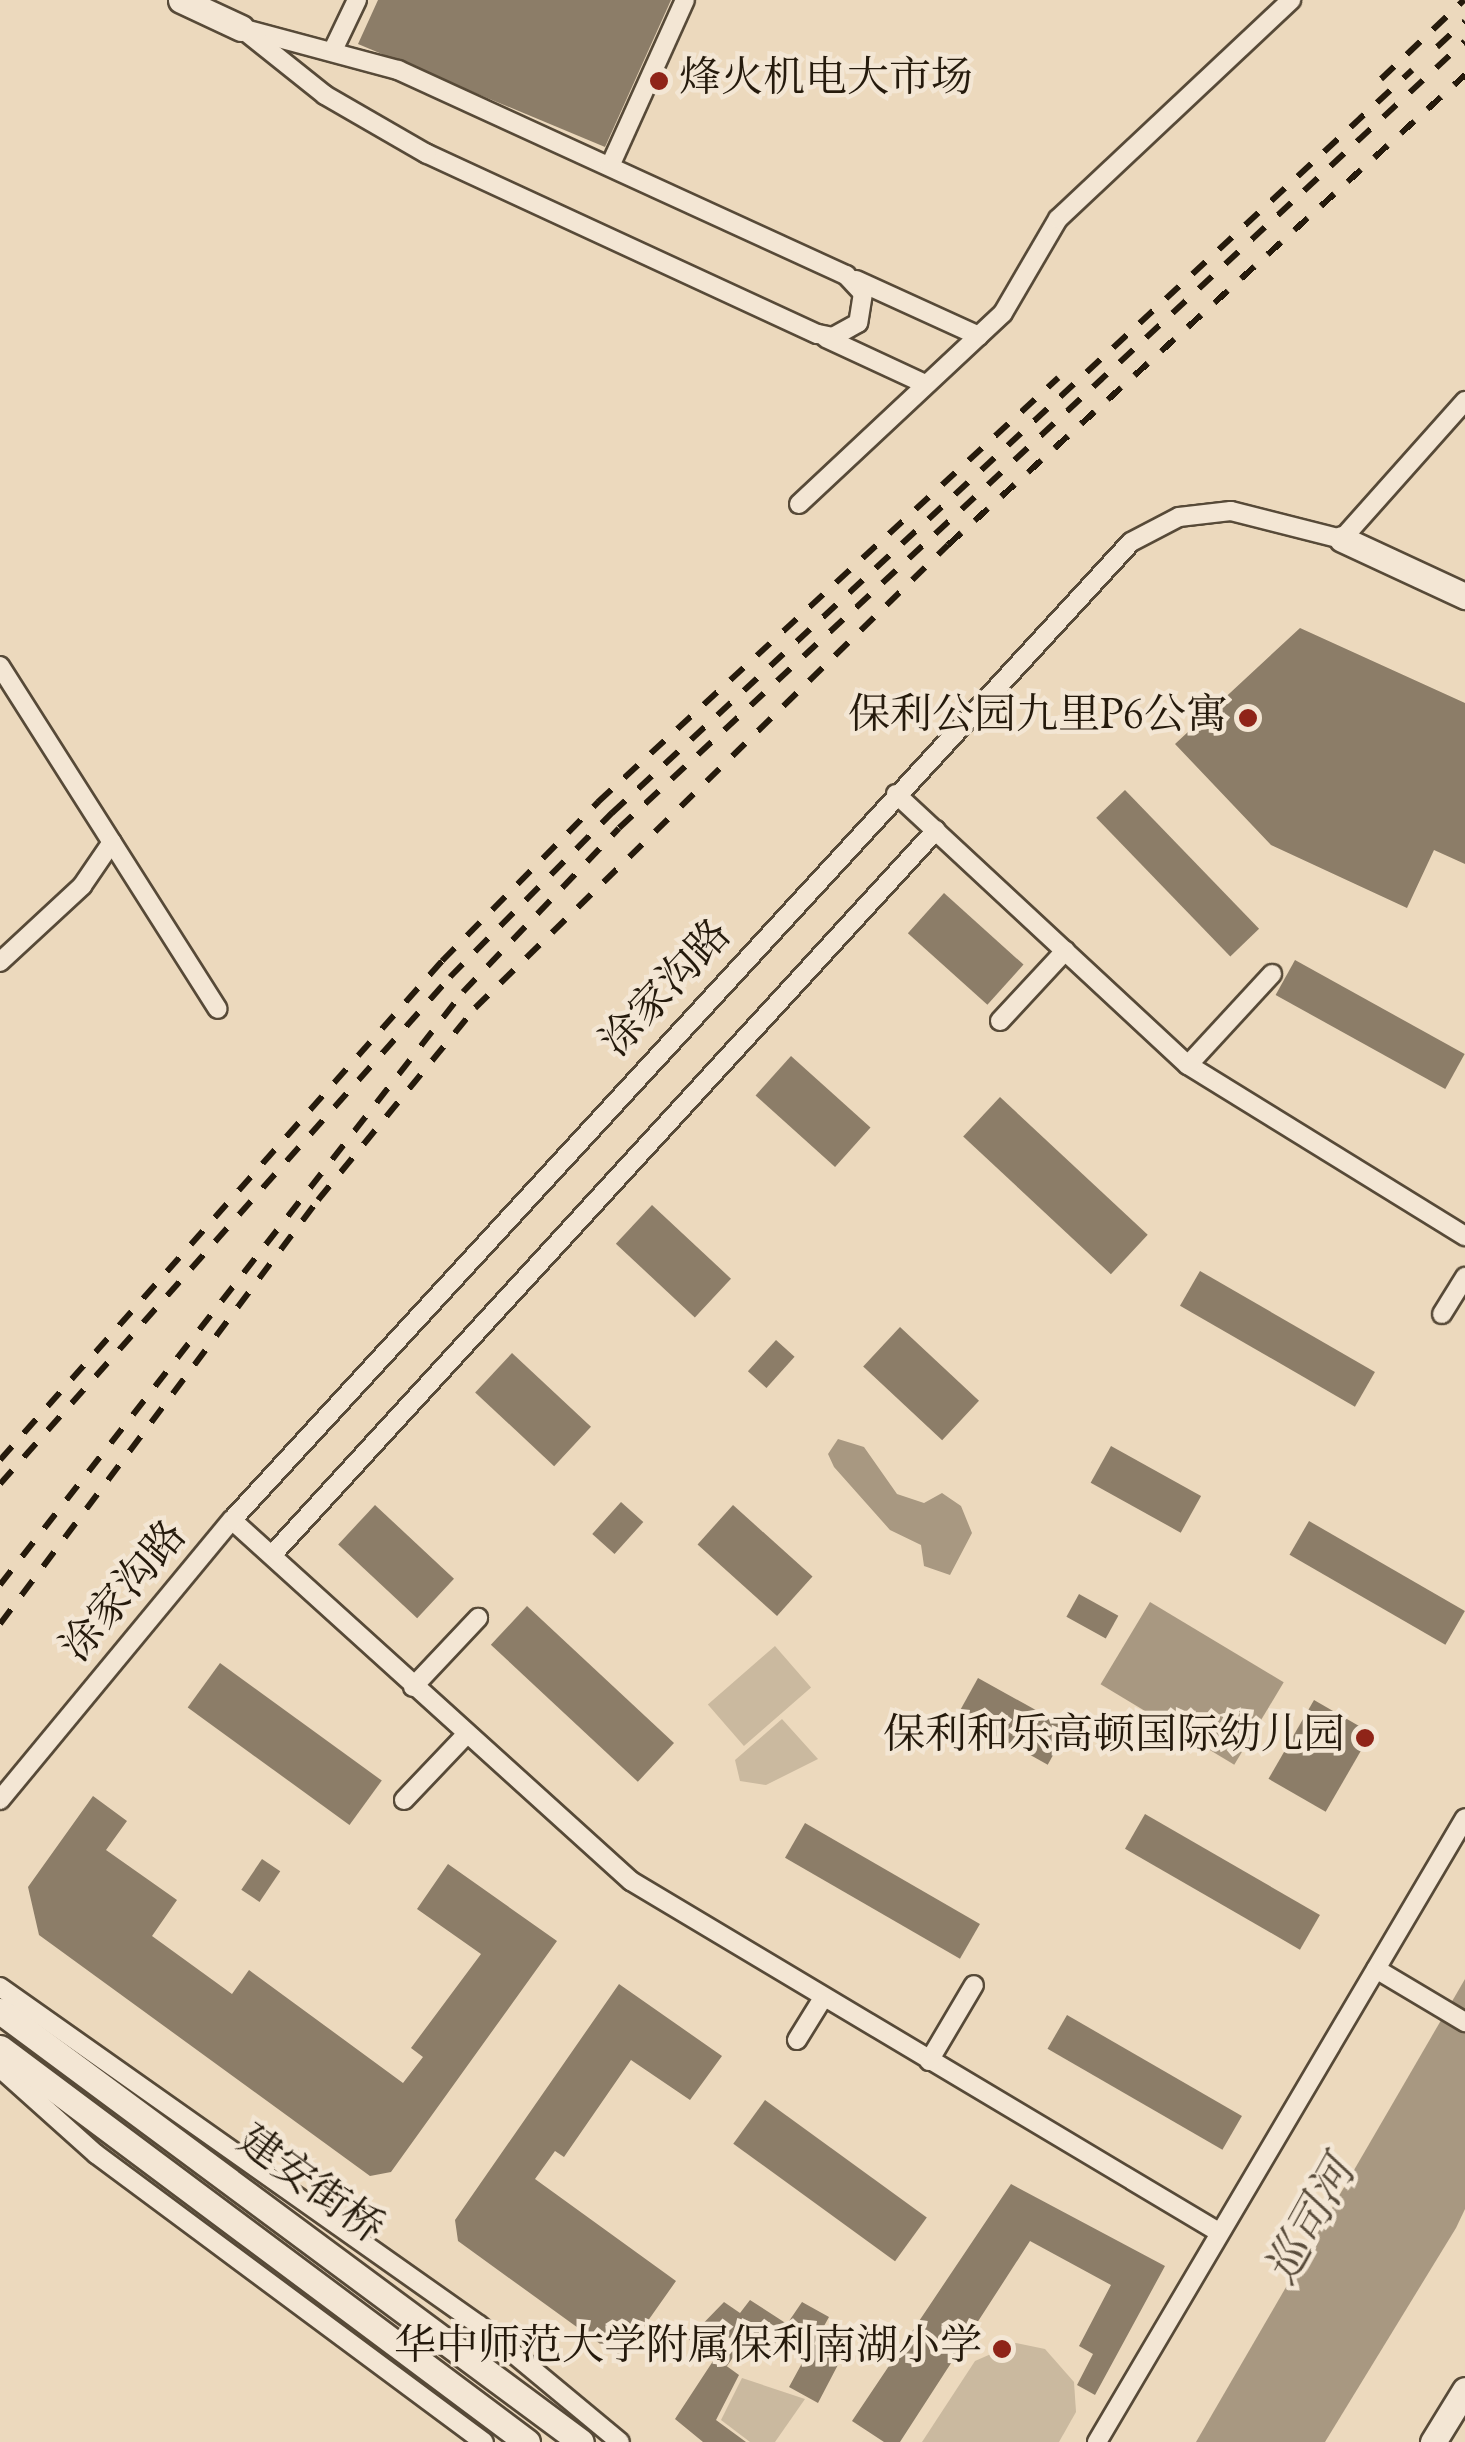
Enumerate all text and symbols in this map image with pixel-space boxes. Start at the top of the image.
place label: 烽火机电大市场 [679,56,973,106]
marker: 烽火机电大市场 [648,70,670,92]
place label: 保利公园九里P6公寓 [848,693,1228,743]
marker: 保利公园九里P6公寓 [1237,707,1259,729]
street label: 涂家沟路 [592,911,744,1069]
street label: 涂家沟路 [53,1512,199,1674]
place label: 保利和乐高顿国际幼儿园 [883,1713,1345,1763]
marker: 保利和乐高顿国际幼儿园 [1354,1727,1376,1749]
street label: 建安街桥 [226,2117,392,2257]
water label: 巡司河 [1258,2151,1370,2295]
place label: 华中师范大学附属保利南湖小学 [394,2324,982,2374]
marker: 华中师范大学附属保利南湖小学 [991,2338,1013,2360]

